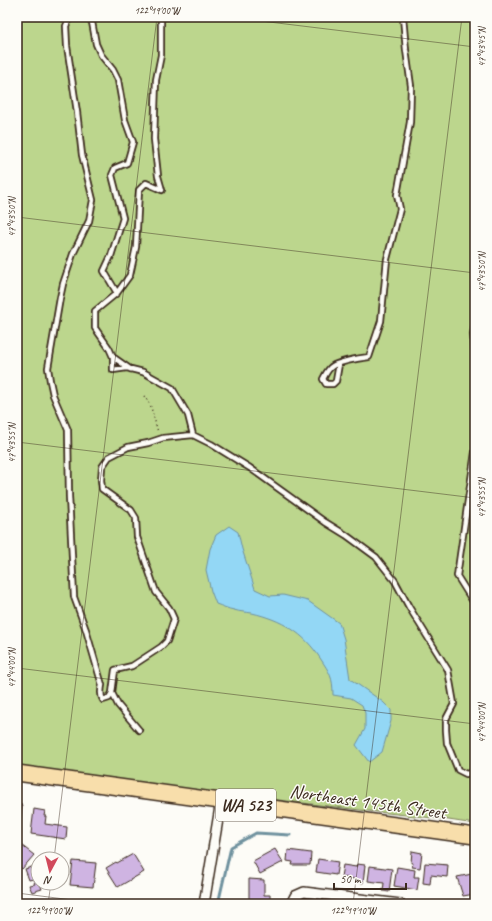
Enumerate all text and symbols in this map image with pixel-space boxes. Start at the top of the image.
text: 122°19'00"W [134,4,181,17]
text: 47°43'45"N [475,25,488,67]
text: 47°43'50"N [5,195,18,237]
text: 47°43'50"N [475,250,488,292]
text: 47°43'55"N [5,421,18,463]
text: 47°43'55"N [475,476,488,518]
text: 47°44'00"N [5,646,18,688]
text: 47°44'00"N [475,701,488,743]
street label: Northeast 145th Street [288,779,449,825]
road number: WA 523 [216,789,276,821]
north arrow [30,851,70,891]
scale bar [334,865,406,891]
text: 50 m [340,871,362,887]
text: N [42,873,53,888]
text: 122°19'00"W [26,904,73,917]
text: 122°19'10"W [330,904,377,917]

